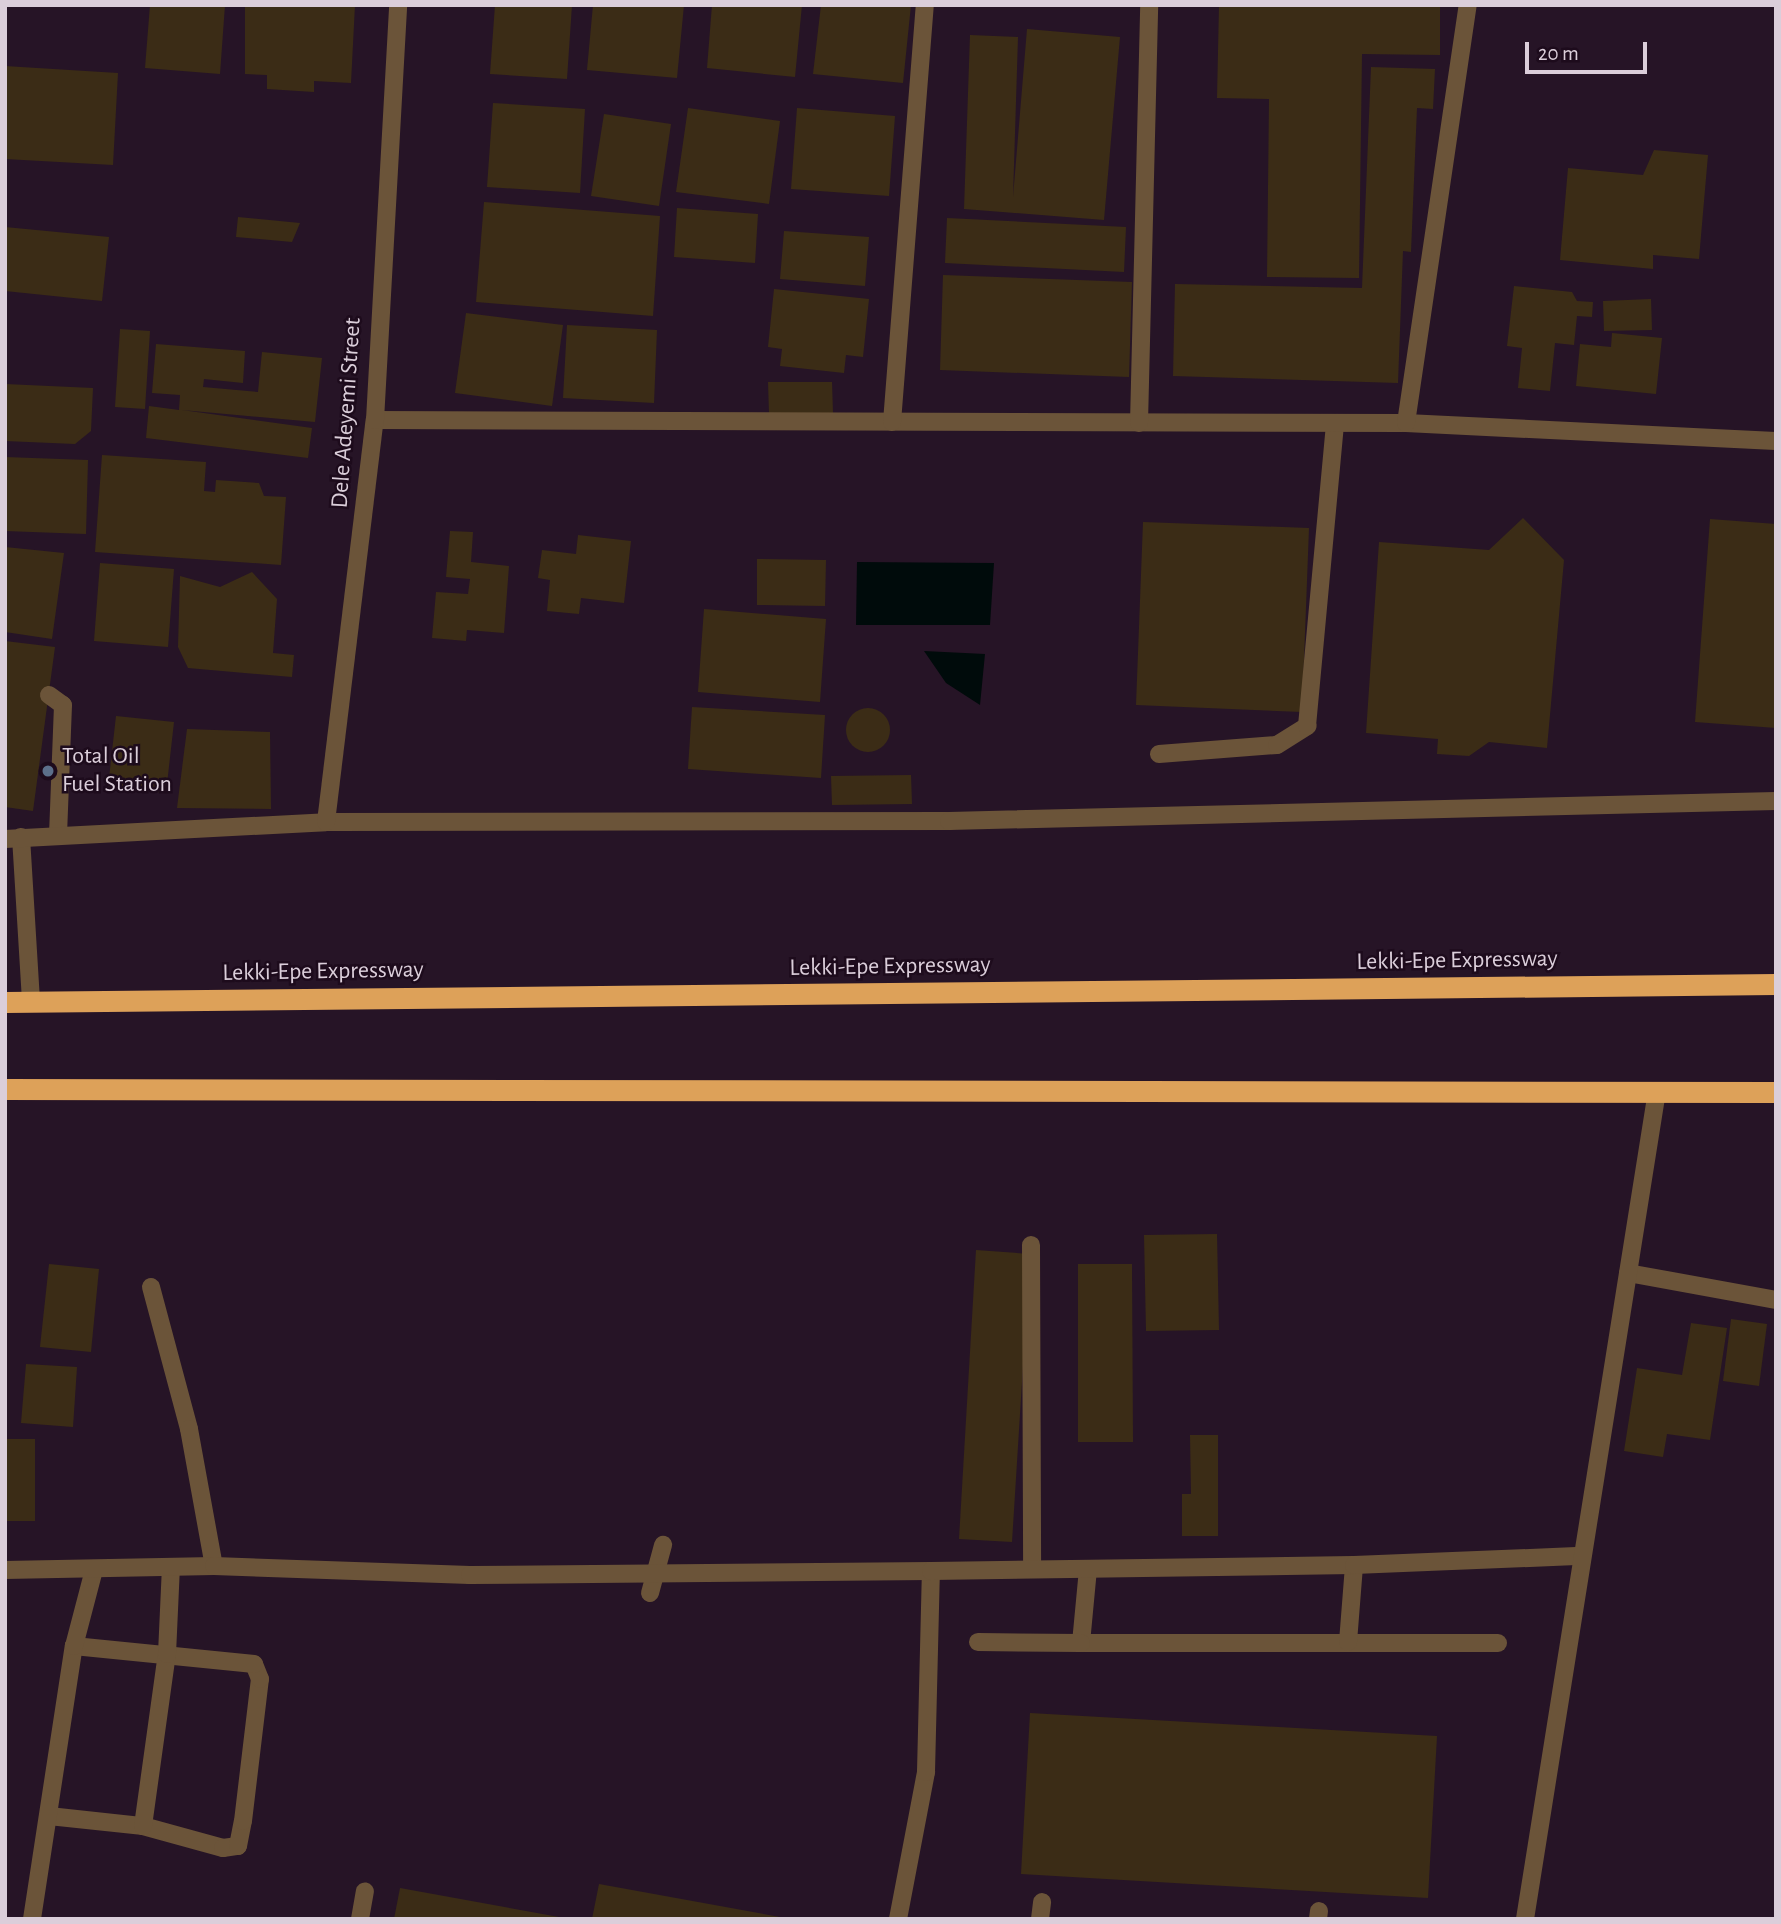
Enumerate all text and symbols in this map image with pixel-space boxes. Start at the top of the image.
scale bar [1529,28,1652,72]
text: 20 m [1538,43,1579,64]
street label: Dele Adeyemi Street [326,317,368,509]
place label: Total Oil Fuel Station [62,743,172,799]
marker: Total Oil Fuel Station [40,763,56,779]
street label: Lekki-Epe Expressway [1356,945,1558,977]
street label: Lekki-Epe Expressway [789,951,991,983]
street label: Lekki-Epe Expressway [222,956,424,988]

